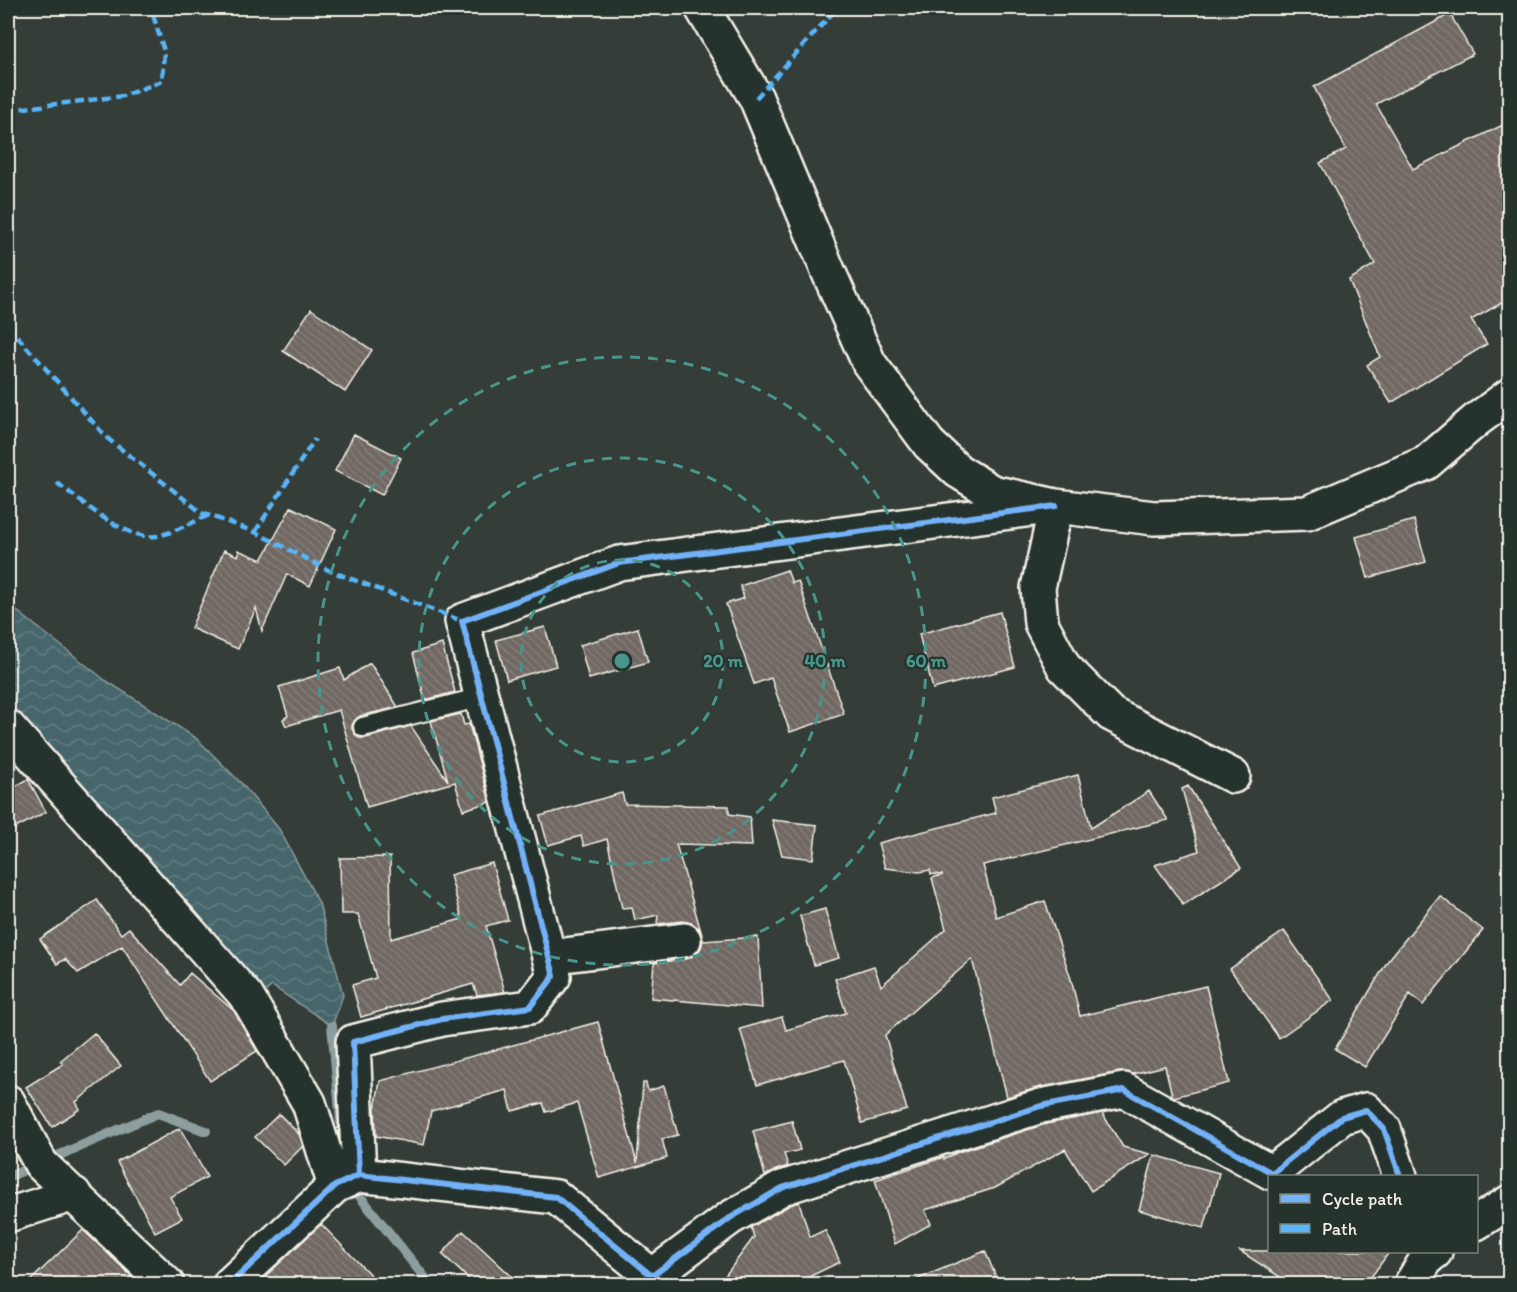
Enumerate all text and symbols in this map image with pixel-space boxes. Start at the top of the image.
text: 20 m [703,650,744,672]
text: 40 m [804,650,846,672]
text: 60 m [906,650,947,672]
centre of rings [612,651,632,671]
legend [1268,1175,1478,1253]
text: Cycle path [1322,1188,1403,1210]
text: Path [1322,1218,1357,1240]

